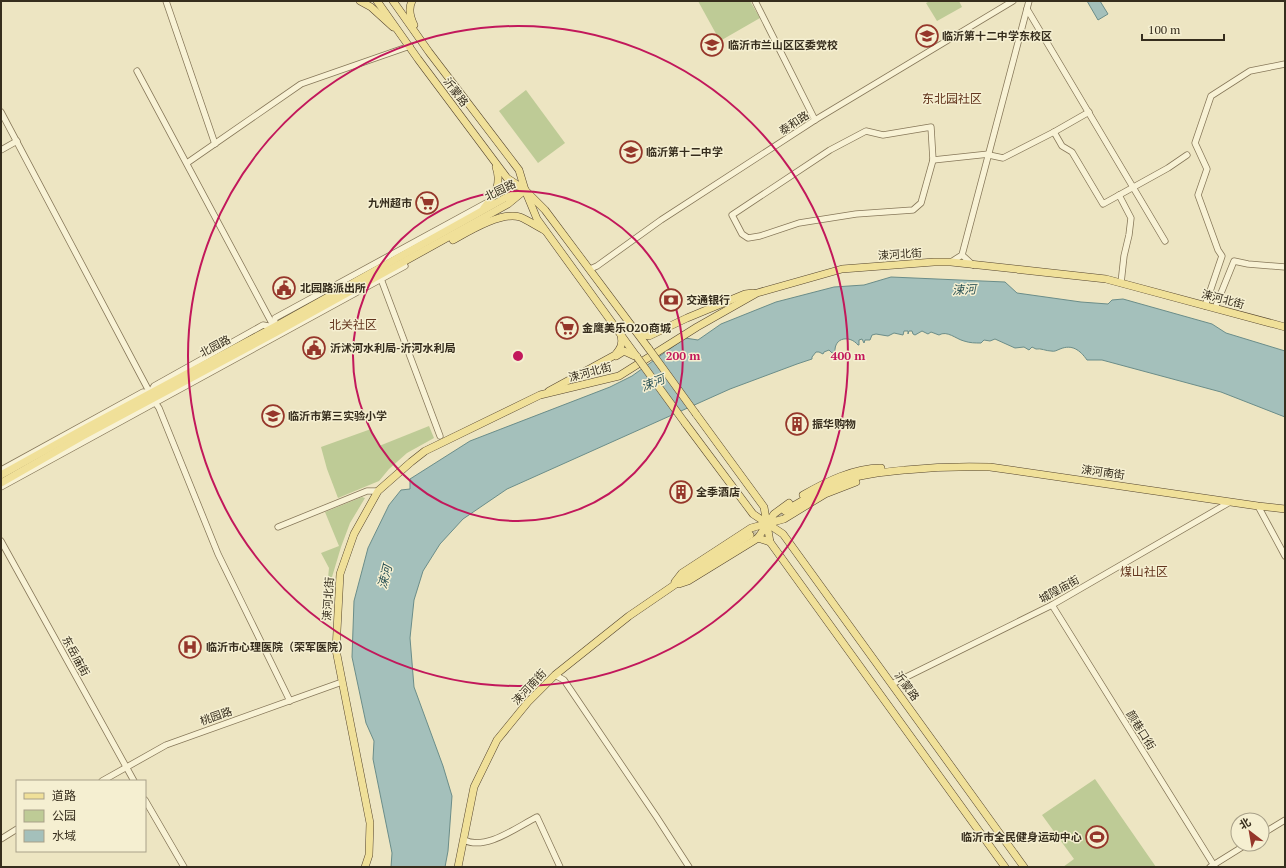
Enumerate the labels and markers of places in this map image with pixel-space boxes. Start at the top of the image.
school or university icon: 临沂第十二中学东校区 [914,23,940,49]
place label: 临沂第十二中学东校区 [942,29,1052,43]
school or university icon: 临沂市兰山区区委党校 [699,32,725,58]
place label: 临沂市兰山区区委党校 [728,38,838,52]
school or university icon: 临沂第十二中学 [618,139,644,165]
place label: 临沂第十二中学 [646,145,723,159]
supermarket icon: 九州超市 [414,190,440,216]
place label: 九州超市 [368,196,412,210]
public building icon: 北园路派出所 [271,275,297,301]
place label: 北园路派出所 [300,281,366,295]
bank icon: 交通银行 [658,287,684,313]
place label: 交通银行 [686,293,730,307]
supermarket icon: 金鹰美乐O2O商城 [554,315,580,341]
place label: 金鹰美乐O2O商城 [582,321,672,335]
public building icon: 沂沭河水利局-沂河水利局 [301,335,327,361]
place label: 沂沭河水利局-沂河水利局 [330,341,456,355]
centre of rings [511,349,525,363]
school or university icon: 临沂市第三实验小学 [260,403,286,429]
place label: 临沂市第三实验小学 [288,409,387,423]
building icon: 振华购物 [784,411,810,437]
place label: 振华购物 [812,417,856,431]
building icon: 全季酒店 [668,479,694,505]
place label: 全季酒店 [696,485,740,499]
hospital icon: 临沂市心理医院（荣军医院） [177,634,203,660]
place label: 临沂市心理医院（荣军医院） [206,640,349,654]
sports icon: 临沂市全民健身运动中心 [1084,824,1110,850]
place label: 临沂市全民健身运动中心 [961,830,1082,844]

